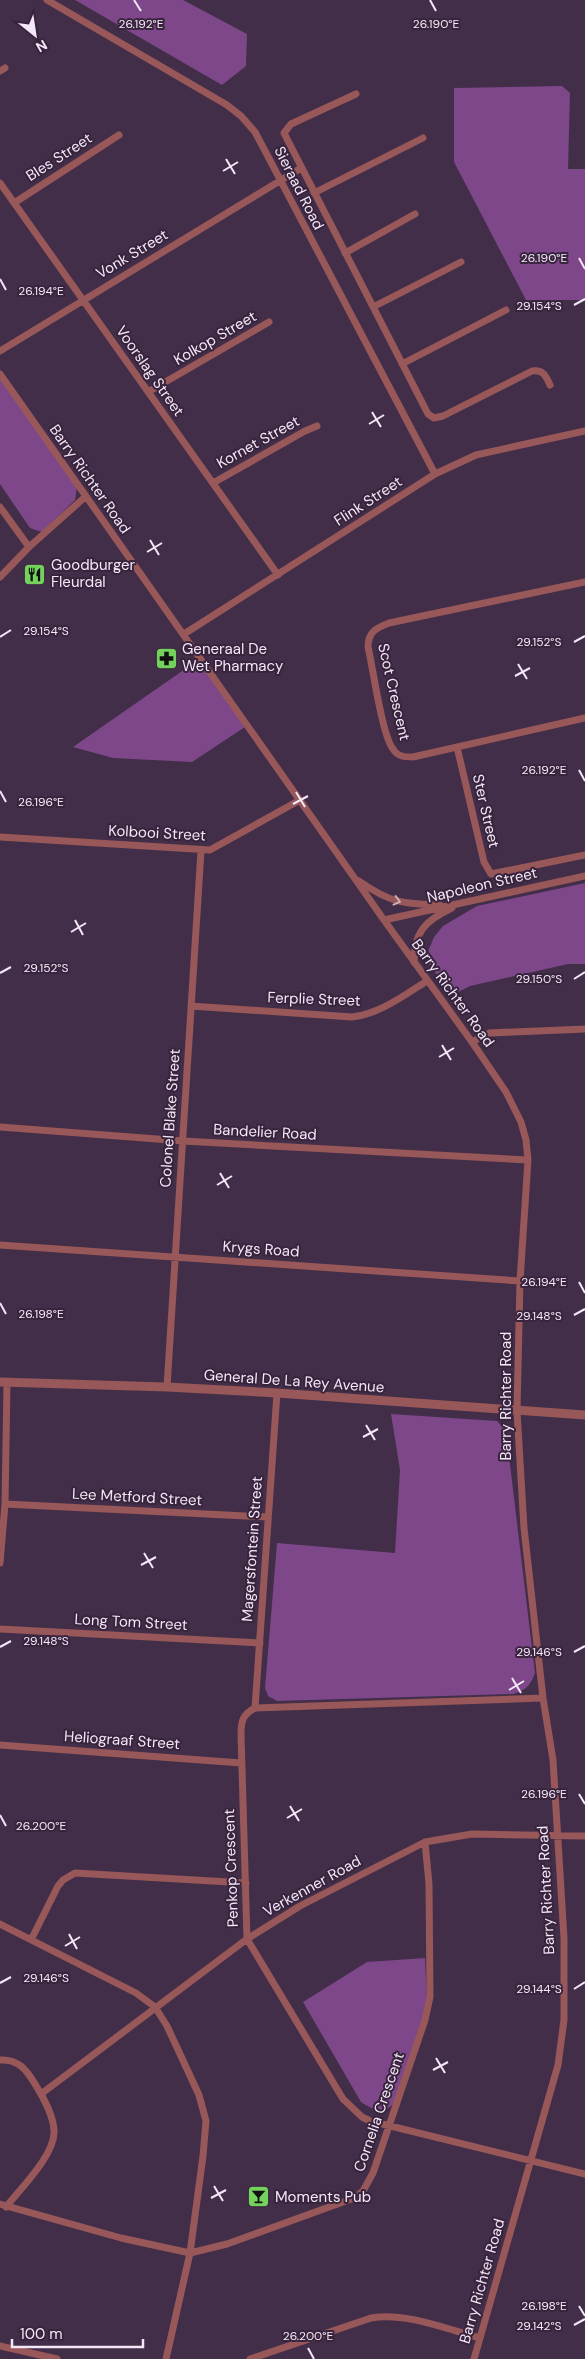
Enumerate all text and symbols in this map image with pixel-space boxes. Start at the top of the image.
north arrow [10,10,60,60]
text: 26.192°E [119,16,164,32]
text: 26.190°E [413,16,459,32]
text: N [33,36,50,57]
street label: Bles Street [22,128,96,186]
street label: Sieraad Road [269,143,329,233]
street label: Vonk Street [92,225,172,283]
text: 26.190°E [521,250,567,266]
text: 26.194°E [18,283,64,299]
text: 29.154°S [516,298,562,314]
street label: Kolkop Street [170,306,260,370]
street label: Voorslag Street [111,322,189,420]
street label: Kornet Street [213,411,303,473]
street label: Barry Richter Road [45,420,135,538]
street label: Flink Street [330,471,406,531]
place label: Goodburger Fleurdal [51,555,136,592]
restaurant icon: Goodburger Fleurdal [23,562,47,586]
text: 29.154°S [23,623,69,639]
text: 29.152°S [517,634,561,650]
place label: Generaal De Wet Pharmacy [182,639,284,676]
street label: Scot Crescent [373,641,415,743]
pharmacy icon: Generaal De Wet Pharmacy [154,646,178,670]
text: 26.192°E [522,762,567,778]
street label: Ster Street [468,772,504,850]
text: 26.196°E [18,794,64,810]
street label: Kolbooi Street [108,820,206,846]
street label: Napoleon Street [425,863,539,907]
one-way arrow [393,895,402,906]
street label: Barry Richter Road [407,935,499,1051]
text: 29.152°S [24,960,68,976]
text: 29.150°S [516,971,562,987]
street label: Ferplie Street [267,987,361,1011]
street label: Colonel Blake Street [155,1048,185,1188]
street label: Bandelier Road [213,1119,317,1145]
street label: Krygs Road [222,1236,300,1262]
text: 26.194°E [521,1274,567,1290]
text: 26.198°E [18,1306,64,1322]
text: 29.148°S [516,1308,562,1324]
street label: Barry Richter Road [496,1331,516,1461]
street label: General De La Rey Avenue [203,1365,385,1397]
street label: Magersfontein Street [237,1476,267,1622]
street label: Lee Metford Street [71,1484,203,1510]
street label: Long Tom Street [74,1609,188,1635]
text: 29.148°S [23,1633,69,1649]
text: 29.146°S [516,1644,562,1660]
street label: Heliograaf Street [63,1726,181,1754]
text: 26.196°E [521,1786,567,1802]
street label: Penkop Crescent [219,1808,243,1927]
text: 26.200°E [16,1818,66,1834]
street label: Barry Richter Road [533,1825,559,1955]
street label: Verkenner Road [260,1851,364,1921]
text: 29.146°S [23,1970,69,1986]
text: 29.144°S [516,1981,562,1997]
street label: Cornelia Crescent [349,2049,409,2174]
bar icon: Moments Pub [247,2185,271,2209]
place label: Moments Pub [275,2187,371,2207]
street label: Barry Richter Road [455,2216,509,2346]
text: 26.198°E [521,2298,567,2314]
scale bar [12,2316,144,2348]
text: 29.142°S [516,2318,562,2334]
text: 100 m [20,2324,63,2344]
text: 26.200°E [283,2328,333,2344]

